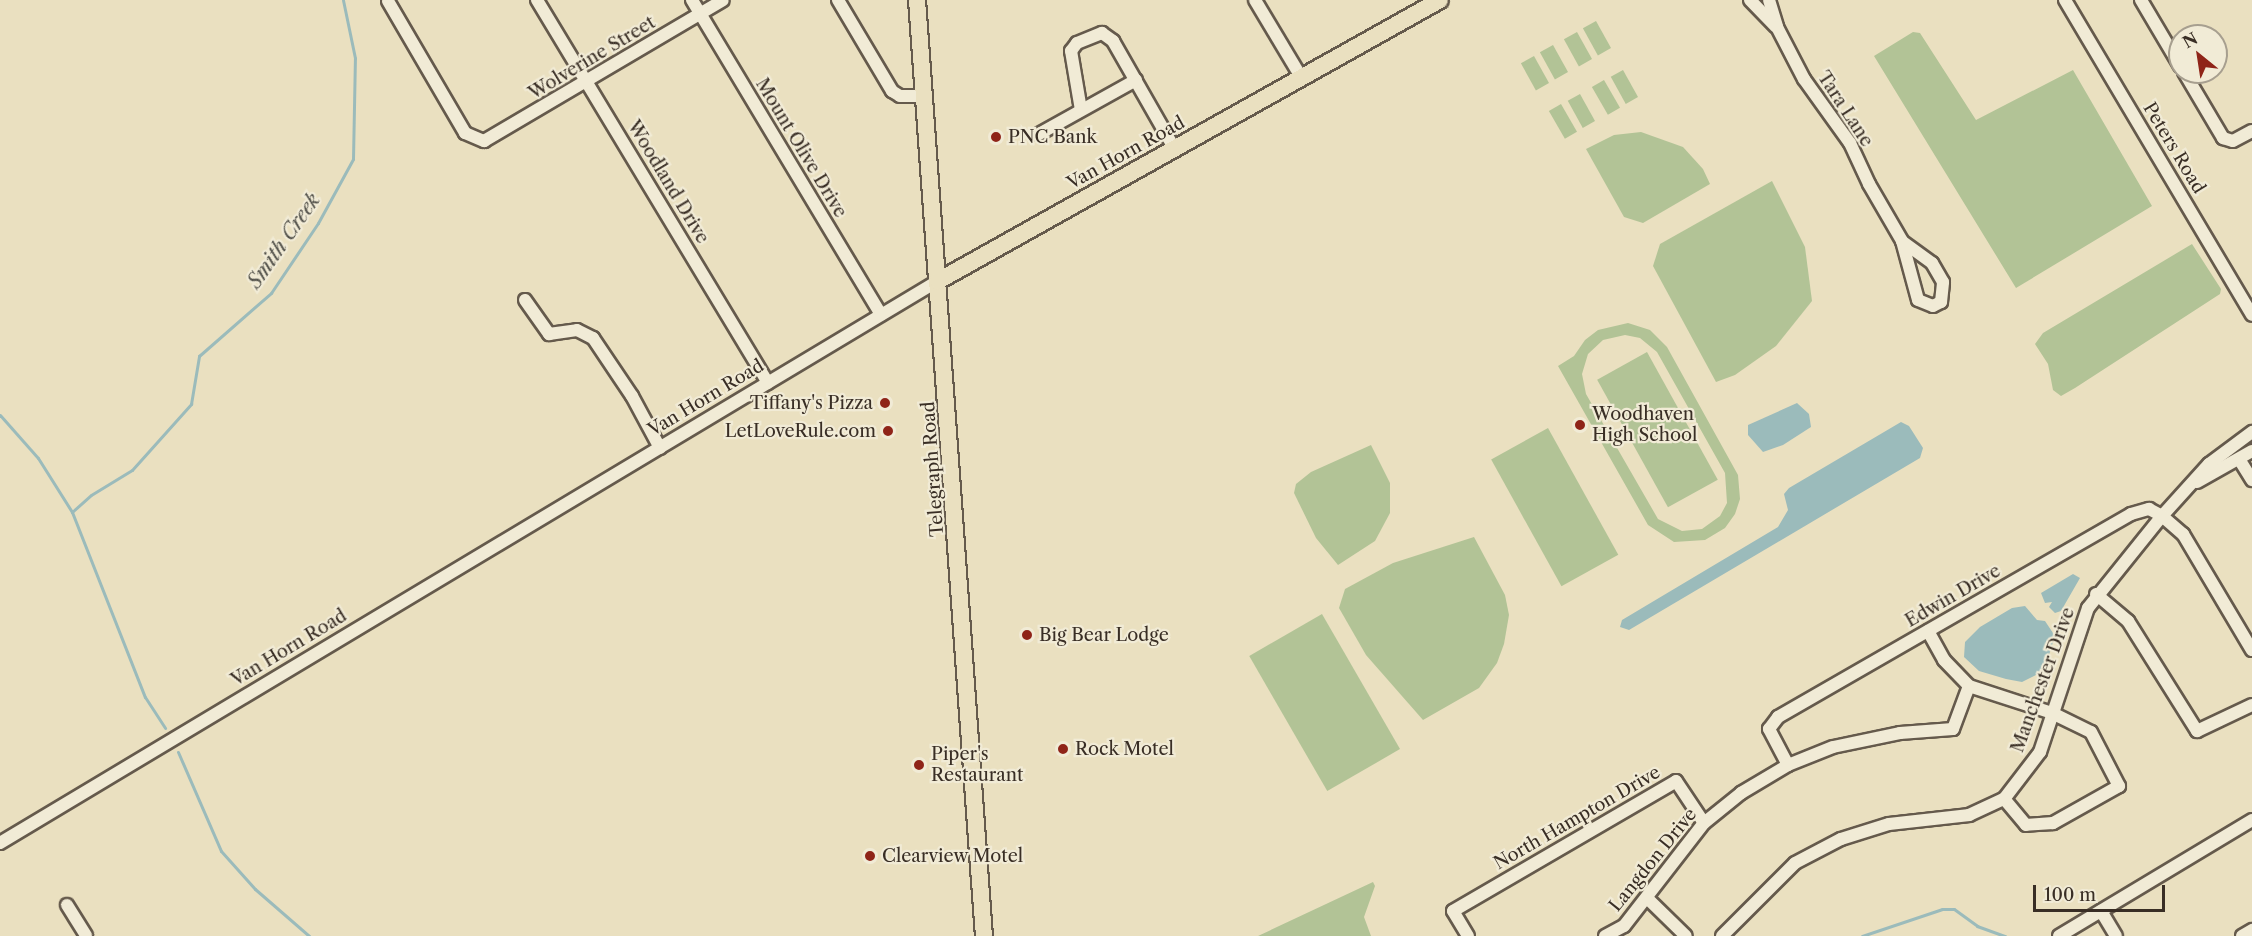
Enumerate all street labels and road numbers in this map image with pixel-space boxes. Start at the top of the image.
street label: Wolverine Street [525,12,659,104]
street label: Tara Lane [1813,67,1877,151]
street label: Mount Olive Drive [751,74,851,222]
street label: Peters Road [2138,98,2210,198]
street label: Van Horn Road [1063,112,1189,194]
street label: Woodland Drive [623,116,713,248]
street label: Van Horn Road [644,355,768,441]
street label: Telegraph Road [918,401,948,537]
street label: Edwin Drive [1902,560,2004,632]
street label: Manchester Drive [2007,604,2079,756]
street label: Van Horn Road [227,605,351,691]
street label: North Hampton Drive [1490,762,1664,874]
street label: Langdon Drive [1605,804,1701,916]

